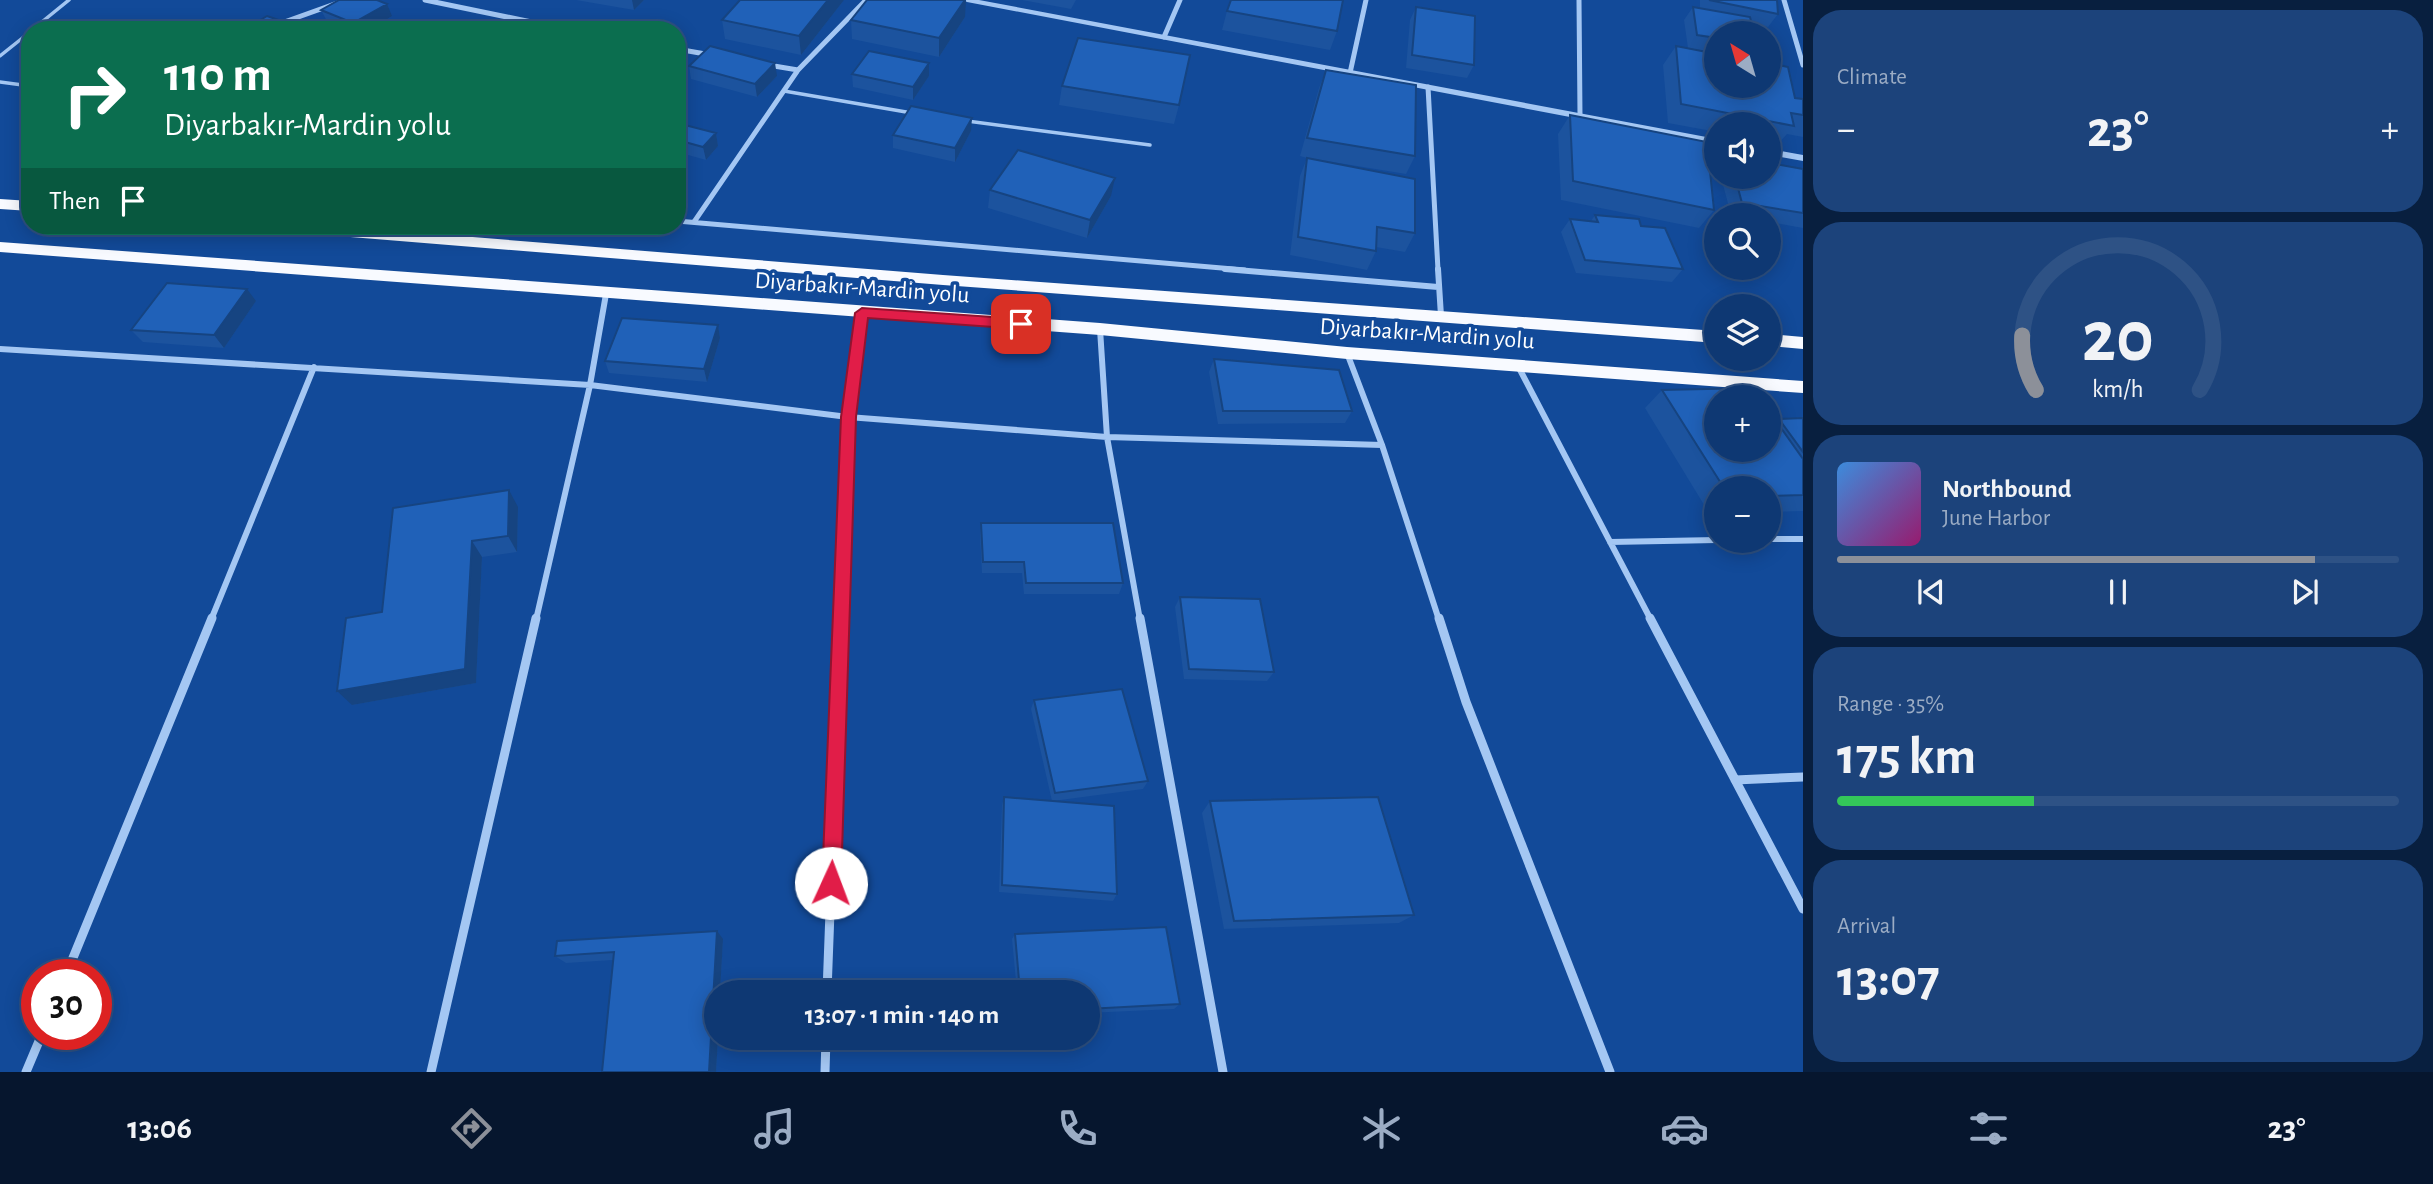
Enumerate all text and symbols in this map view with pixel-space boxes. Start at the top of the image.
north arrow [1704,21,1782,98]
map controls [1704,21,1781,553]
icon: right [49,49,140,140]
text: 110 m [164,51,272,100]
text: Climate [1837,66,1907,89]
text: 23° [2087,104,2149,156]
text: Diyarbakır-Mardin yolu [164,109,451,141]
text: − [1837,111,1855,149]
text: + [2381,111,2399,149]
button: sound [1704,112,1781,189]
icon: arrive [114,182,152,220]
text: Then [49,188,100,214]
button: search [1704,203,1781,280]
street label: Diyarbakır-Mardin yolu [754,269,970,307]
pin [991,294,1051,354]
button: layers [1704,294,1781,371]
text: 20 [2082,302,2154,375]
icon: arrive [1002,305,1040,343]
street label: Diyarbakır-Mardin yolu [1319,315,1535,353]
text: km/h [2092,376,2144,401]
button: + [1704,385,1781,462]
button: − [1704,476,1781,553]
text: Northbound [1942,476,2071,502]
text: June Harbor [1942,507,2050,530]
icon: previous [1912,573,1950,611]
icon: pause [2099,573,2137,611]
icon: next [2286,573,2324,611]
text: Range · 35% [1837,693,1944,716]
text: 175 km [1837,731,1976,783]
position arrow [794,846,868,920]
text: Arrival [1837,915,1896,938]
text: 13:07 [1837,953,1940,1005]
speed limit sign: 30 [21,959,112,1050]
text: 13:07 · 1 min · 140 m [805,1002,999,1028]
icon: directions [447,1104,496,1153]
icon: music [750,1104,799,1153]
icon: phone [1053,1104,1102,1153]
icon: climate [1357,1104,1406,1153]
icon: car [1660,1104,1709,1153]
icon: filters [1964,1104,2013,1153]
text: 13:06 [127,1112,192,1144]
text: 23° [2267,1112,2306,1144]

